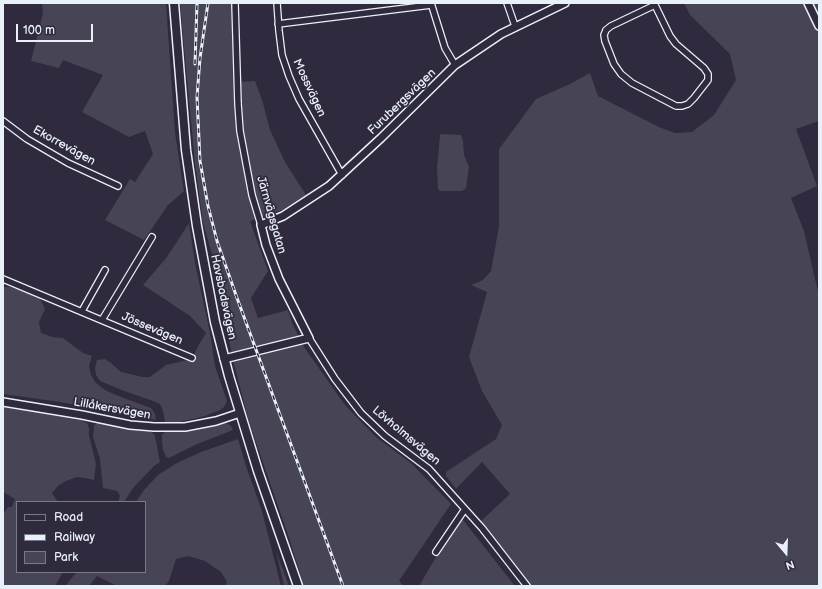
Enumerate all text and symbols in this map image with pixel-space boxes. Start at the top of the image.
scale bar [18,16,95,42]
text: 100 m [23,23,55,38]
street label: Mossvägen [289,57,329,119]
street label: Furubergsvägen [365,66,439,138]
street label: Ekorrevägen [30,123,98,169]
street label: Järnvägsgatan [253,175,289,255]
street label: Havsbadsvägen [207,253,239,341]
street label: Jössevägen [119,310,185,348]
street label: Lillåkersvägen [72,395,152,423]
street label: Lövholmsvägen [369,403,443,469]
legend [16,501,146,573]
text: Road [54,510,83,525]
text: Railway [54,530,95,545]
north arrow [766,533,806,573]
text: Park [54,550,78,565]
text: N [784,557,796,572]

